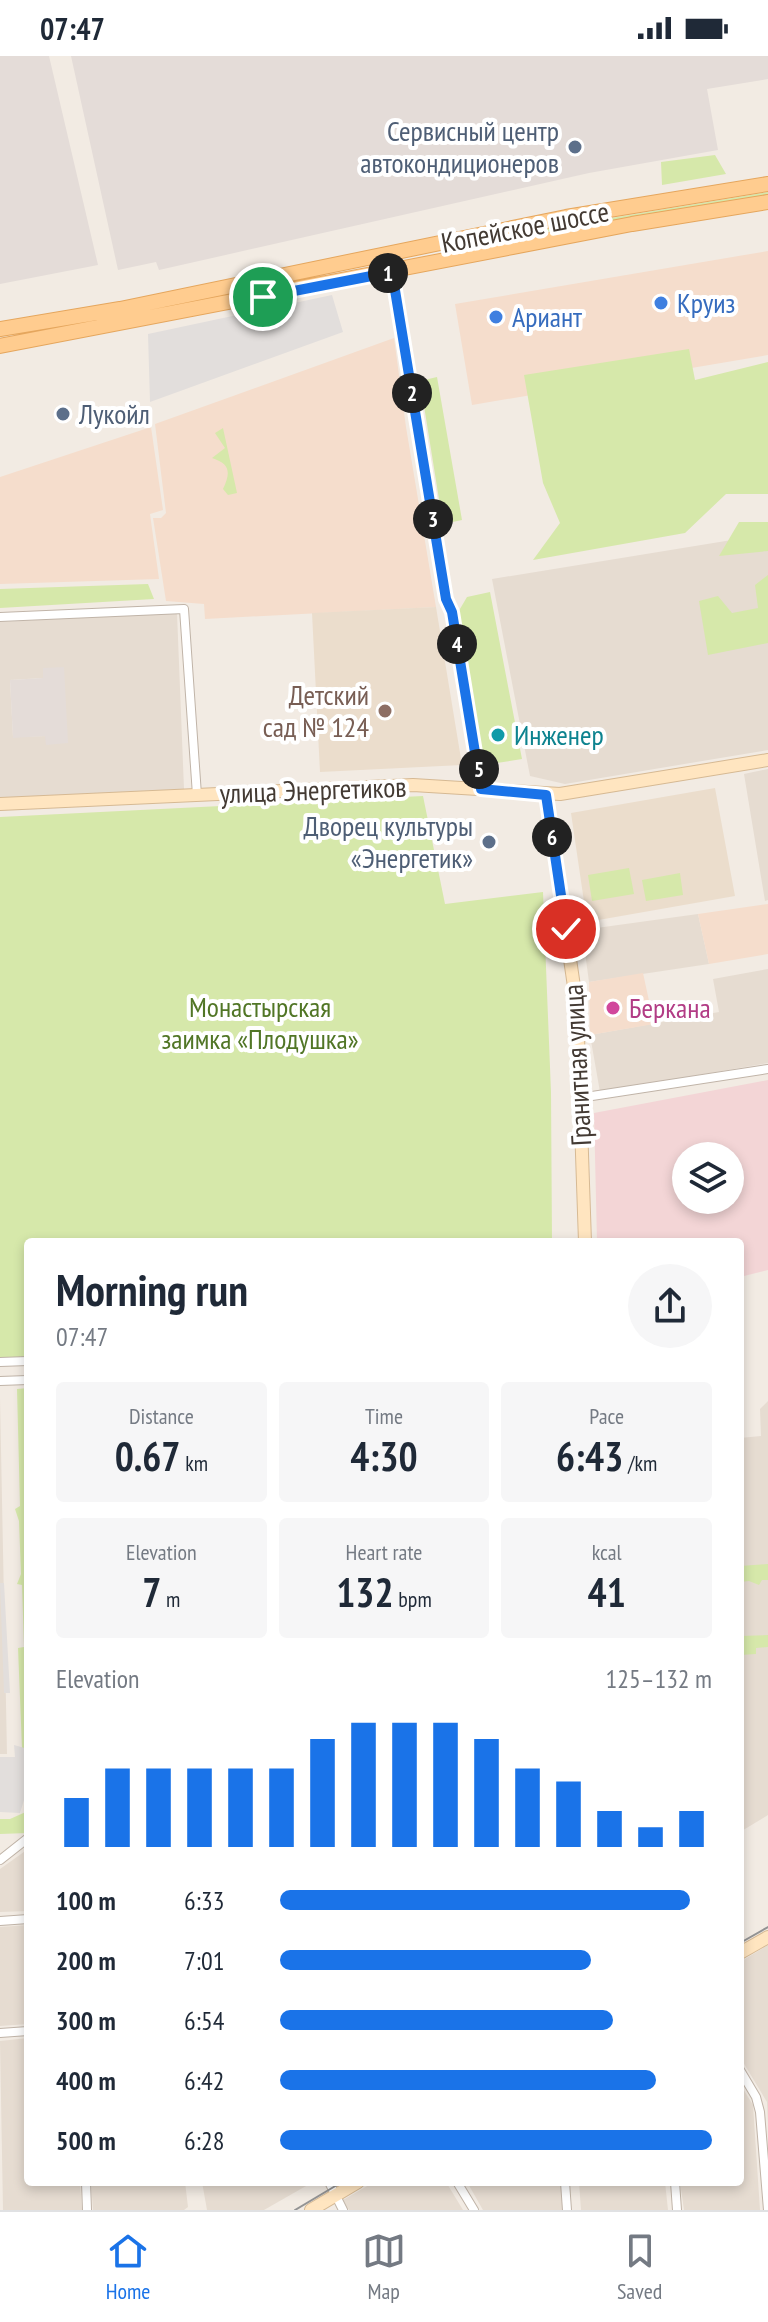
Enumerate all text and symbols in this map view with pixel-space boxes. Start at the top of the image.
text: 07:47 [40,9,105,48]
place label: Сервисный центр автокондиционеров [360,112,559,181]
marker: Сервисный центр автокондиционеров [566,138,584,156]
street label: Копейское шоссе [438,192,612,261]
pin: 1 [368,253,408,293]
text: 1 [383,259,393,287]
pin [229,263,297,331]
icon: arrive [241,275,285,319]
place label: Круиз [677,284,735,321]
marker: Круиз [652,294,670,312]
place label: Ариант [512,298,582,335]
marker: Ариант [487,308,505,326]
pin: 2 [392,373,432,413]
text: 2 [407,379,417,407]
place label: Лукойл [78,395,150,432]
marker: Лукойл [54,405,72,423]
pin: 3 [413,499,453,539]
text: 3 [428,505,438,533]
pin: 4 [437,624,477,664]
text: 4 [452,630,462,658]
place label: Детский сад № 124 [263,676,369,745]
marker: Детский сад № 124 [376,702,394,720]
place label: Инженер [514,716,604,753]
marker: Инженер [489,726,507,744]
pin: 5 [459,749,499,789]
text: 5 [474,755,484,783]
street label: улица Энергетиков [219,768,407,811]
place label: Дворец культуры «Энергетик» [304,807,473,876]
pin: 6 [532,817,572,857]
text: 6 [547,823,557,851]
marker: Дворец культуры «Энергетик» [480,833,498,851]
pin [532,895,600,963]
icon: check [544,907,588,951]
street label: Гранитная улица [554,983,599,1147]
park label: Монастырская заимка «Плодушка» [161,988,359,1057]
place label: Беркана [629,989,711,1026]
marker: Беркана [604,999,622,1017]
map controls [672,1142,744,1214]
button: layers [672,1142,744,1214]
text: Morning run [56,1261,248,1318]
button: share [628,1264,712,1348]
text: 07:47 [56,1320,108,1353]
text: Distance [129,1402,194,1430]
text: Time [365,1402,403,1430]
text: Pace [589,1402,624,1430]
text: 0.67 [115,1430,180,1482]
text: 4:30 [350,1430,418,1482]
text: 6:43 [556,1430,623,1482]
text: km [180,1449,208,1477]
text: /km [623,1449,657,1477]
text: Elevation [126,1538,197,1566]
text: Heart rate [346,1538,422,1566]
text: kcal [592,1538,622,1566]
text: 7 [142,1566,161,1618]
text: 132 [336,1566,394,1618]
text: 41 [588,1566,626,1618]
text: m [161,1585,180,1613]
text: bpm [394,1585,432,1613]
text: Elevation [56,1662,139,1695]
text: 125–132 m [606,1662,712,1695]
text: 100 m [56,1884,116,1917]
text: 6:33 [184,1884,224,1917]
text: 200 m [56,1944,116,1977]
text: 7:01 [184,1944,224,1977]
text: 300 m [56,2004,116,2037]
text: 6:54 [184,2004,224,2037]
text: 400 m [56,2064,116,2097]
text: 6:42 [184,2064,224,2097]
text: 500 m [56,2124,116,2157]
text: 6:28 [184,2124,224,2157]
tab: Home [106,2229,150,2305]
tab: Map [362,2229,406,2305]
tab: Saved [617,2229,662,2305]

